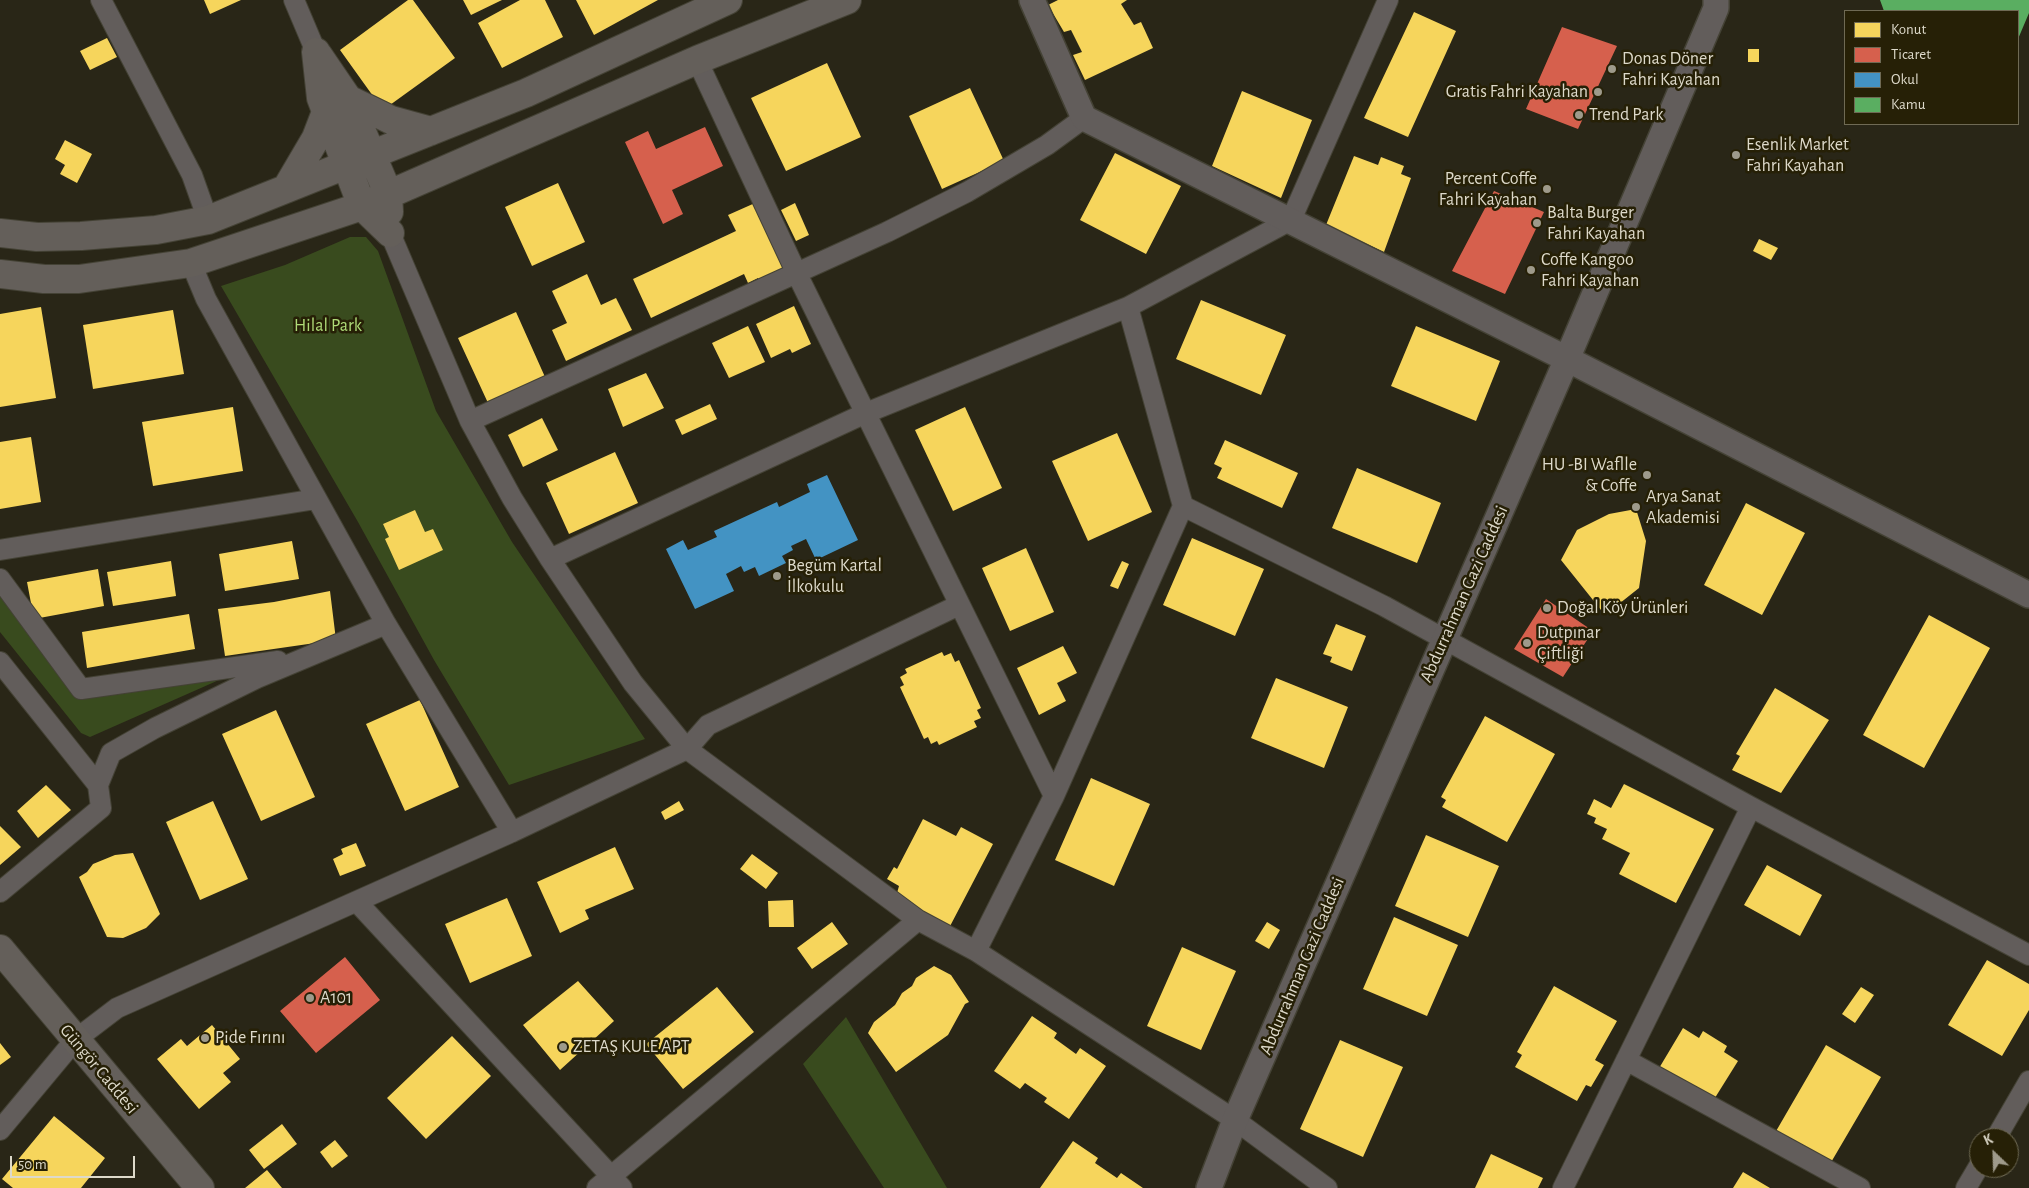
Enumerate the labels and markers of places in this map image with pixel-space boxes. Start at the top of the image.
place label: Donas Döner Fahri Kayahan [1622,48,1720,90]
marker: Donas Döner Fahri Kayahan [1606,63,1618,75]
place label: Gratis Fahri Kayahan [1446,81,1588,103]
marker: Gratis Fahri Kayahan [1592,86,1604,98]
place label: Trend Park [1589,104,1663,126]
marker: Trend Park [1573,109,1585,121]
place label: Esenlik Market Fahri Kayahan [1746,134,1849,176]
marker: Esenlik Market Fahri Kayahan [1730,149,1742,161]
place label: Percent Coffe Fahri Kayahan [1439,168,1537,210]
marker: Percent Coffe Fahri Kayahan [1541,183,1553,195]
place label: Balta Burger Fahri Kayahan [1547,202,1645,244]
marker: Balta Burger Fahri Kayahan [1531,217,1543,229]
place label: Coffe Kangoo Fahri Kayahan [1541,249,1639,292]
marker: Coffe Kangoo Fahri Kayahan [1525,264,1537,276]
place label: HU -BI Waflle & Coffe [1542,454,1637,496]
marker: HU -BI Waflle & Coffe [1641,469,1653,481]
place label: Arya Sanat Akademisi [1646,486,1721,528]
marker: Arya Sanat Akademisi [1630,501,1642,513]
place label: Begüm Kartal İlkokulu [787,555,882,598]
marker: Begüm Kartal İlkokulu [771,570,783,582]
place label: Doğal Köy Ürünleri [1557,597,1688,619]
marker: Doğal Köy Ürünleri [1541,602,1553,614]
place label: Dutpınar Çiftliği [1537,622,1600,664]
marker: Dutpınar Çiftliği [1521,637,1533,649]
place label: A101 [320,987,352,1009]
marker: A101 [304,992,316,1004]
place label: Pide Fırını [215,1027,285,1049]
marker: Pide Fırını [199,1032,211,1044]
place label: ZETAŞ KULE APT [573,1036,690,1058]
marker: ZETAŞ KULE APT [557,1041,569,1053]

